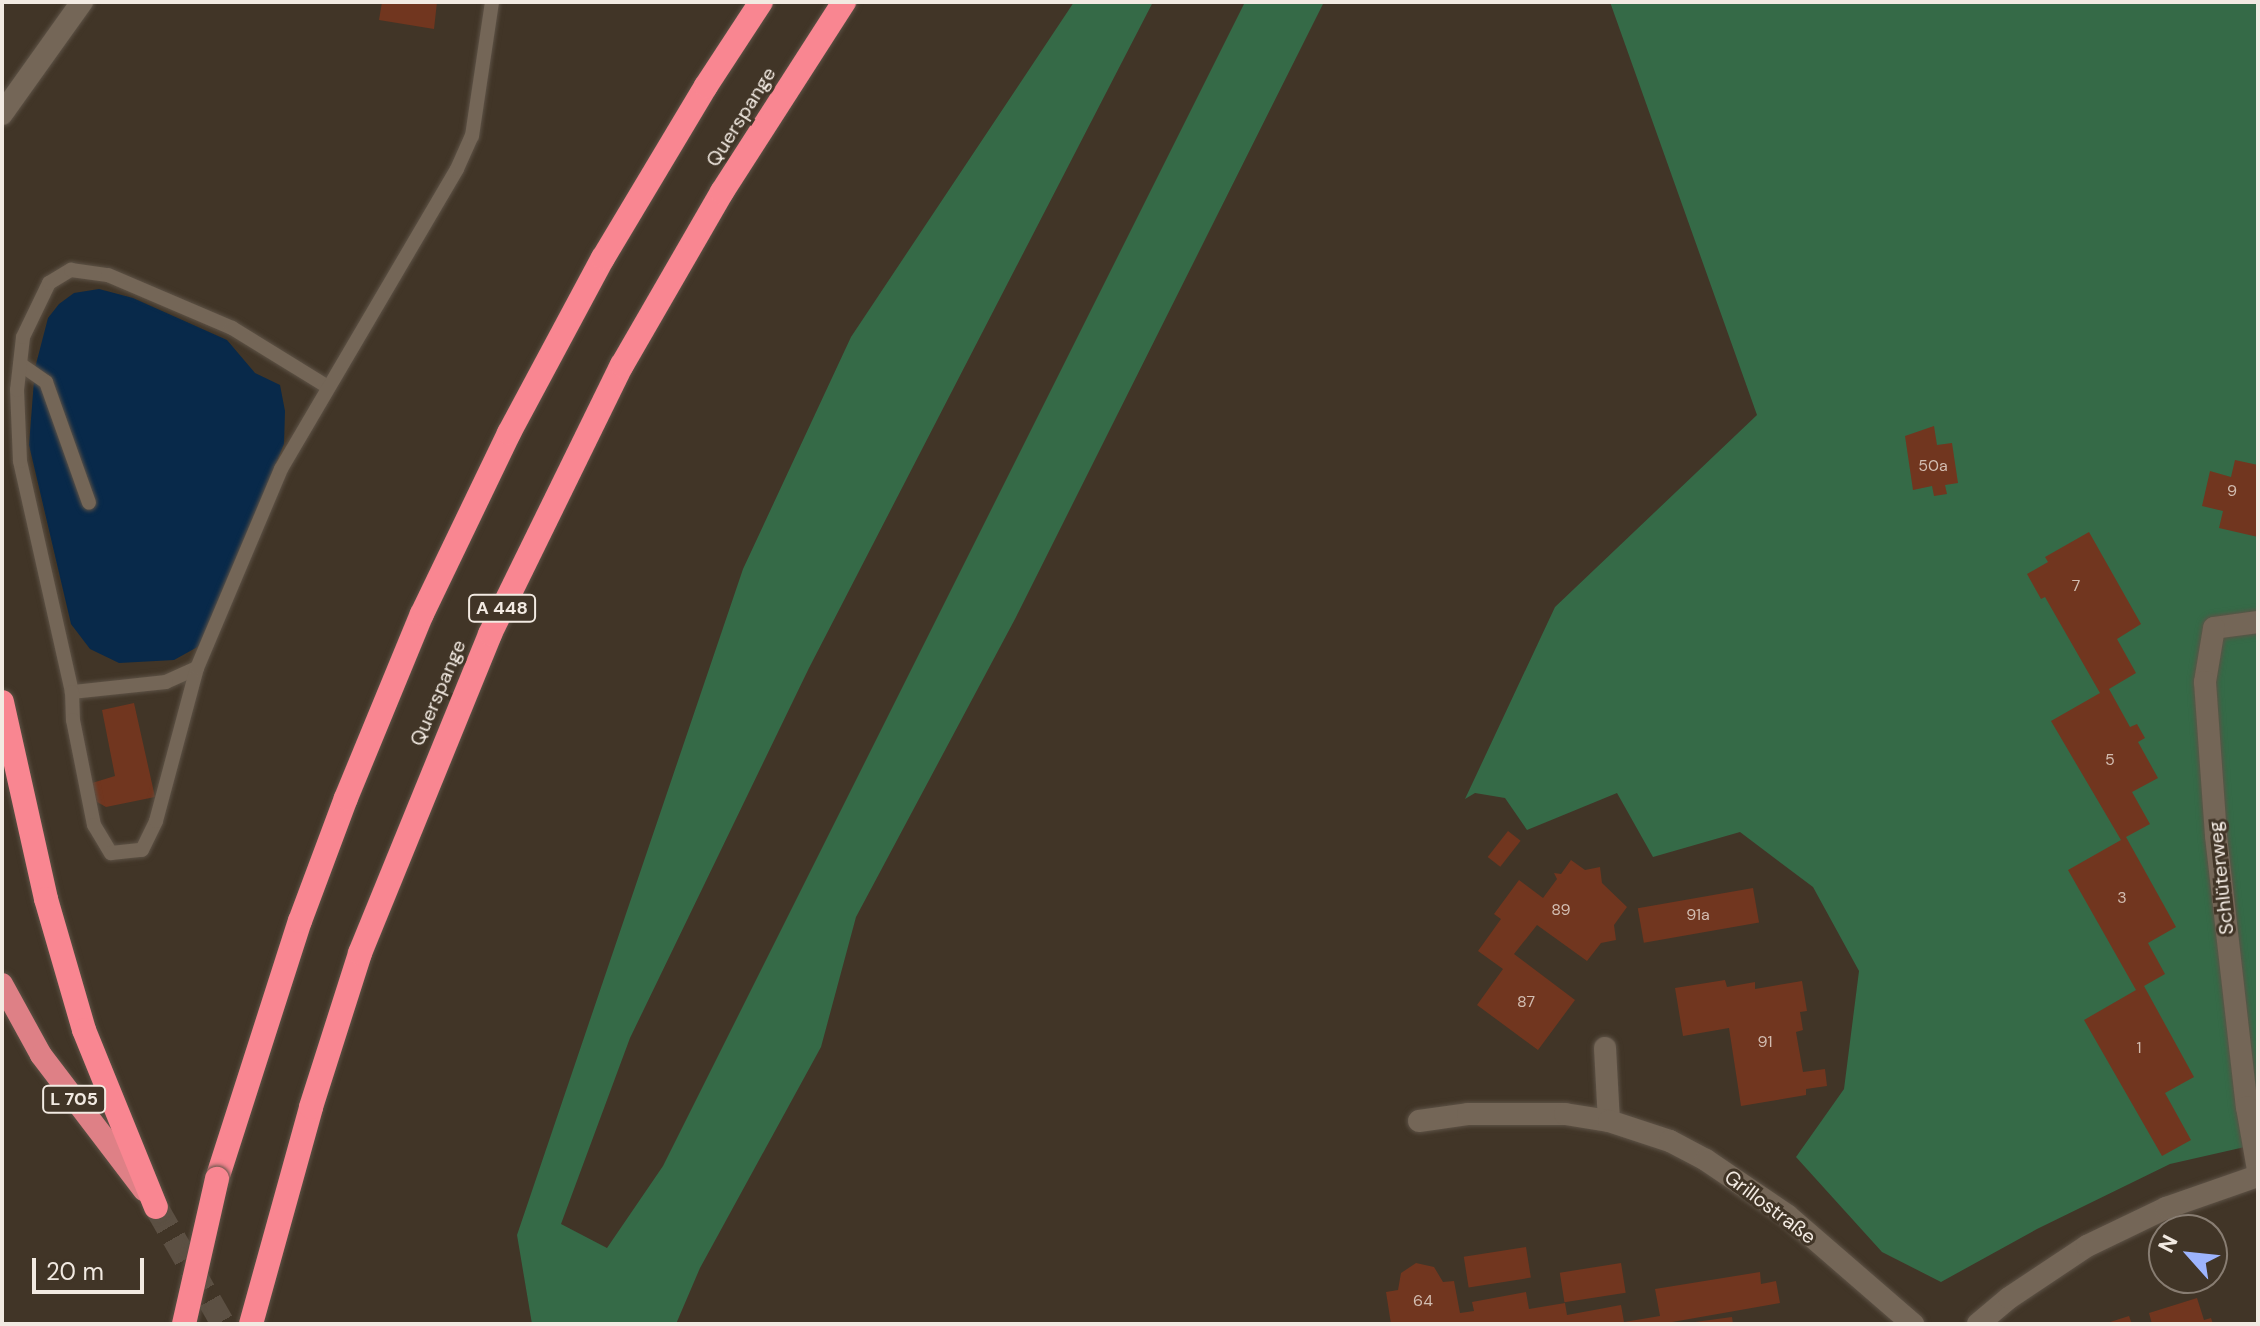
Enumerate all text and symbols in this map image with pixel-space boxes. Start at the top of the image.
street label: Querspange [701,63,781,171]
house number: 50a [1918,456,1948,476]
house number: 9 [2227,481,2237,501]
house number: 7 [2072,576,2080,596]
road number: A 448 [468,594,536,622]
street label: Querspange [405,636,471,750]
house number: 5 [2105,750,2115,770]
street label: Schlüterweg [2203,820,2239,936]
house number: 3 [2117,888,2127,908]
house number: 89 [1551,900,1571,920]
house number: 91a [1686,905,1710,925]
house number: 87 [1517,992,1535,1012]
house number: 91 [1758,1032,1772,1052]
house number: 1 [2137,1038,2141,1058]
road number: L 705 [42,1085,106,1113]
street label: Grillostraße [1720,1165,1820,1249]
north arrow [2148,1214,2228,1294]
text: N [2151,1230,2185,1258]
scale bar [36,1242,148,1292]
text: 20 m [46,1256,104,1287]
house number: 64 [1413,1291,1433,1311]

